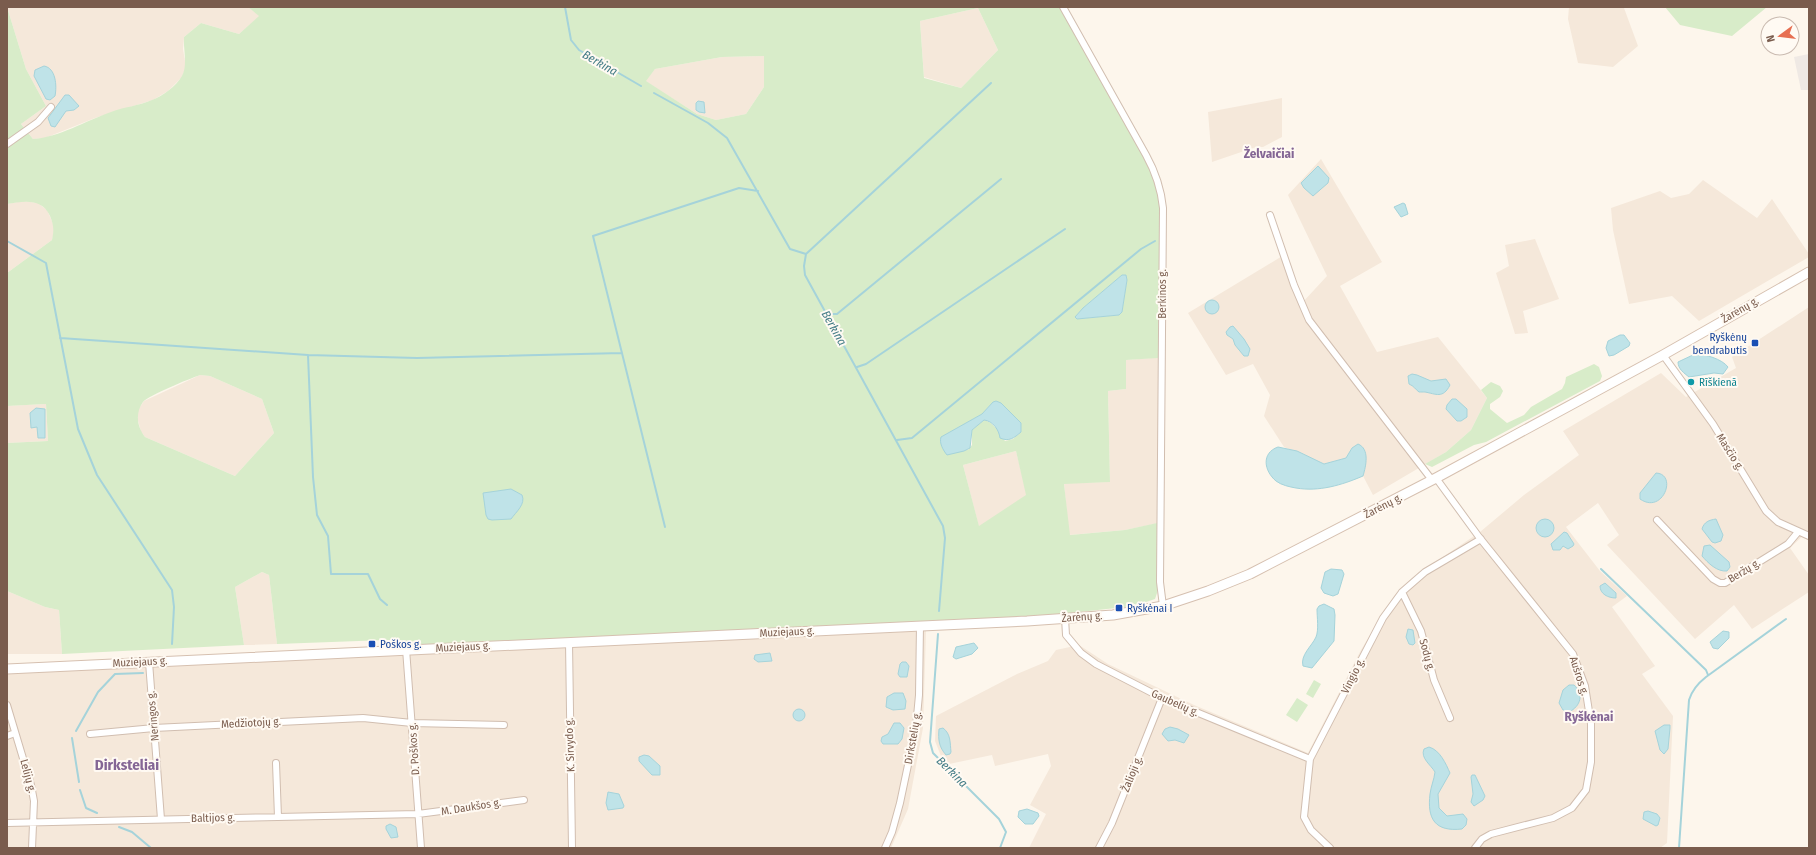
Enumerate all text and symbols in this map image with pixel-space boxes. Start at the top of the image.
north arrow [1760,16,1800,56]
text: N [1764,34,1778,43]
water label: Berkina [580,47,620,79]
district label: Želvaičiai [1244,146,1294,161]
street label: Berkinos g. [1156,269,1169,319]
street label: Žarėnų g. [1718,293,1761,326]
water label: Berkina [819,308,849,348]
place label: Ryškėnų bendrabutis [1692,331,1747,357]
marker: Ryškėnų bendrabutis [1750,338,1760,348]
place label: Rīškienā [1699,376,1737,389]
marker: Rīškienā [1686,377,1696,387]
street label: Masčio g. [1714,431,1746,473]
street label: Žarėnų g. [1361,490,1404,521]
street label: Beržų g. [1726,556,1762,586]
place label: Ryškėnai I [1127,602,1172,615]
marker: Ryškėnai I [1114,603,1124,613]
street label: Žarėnų g. [1061,608,1103,625]
street label: Muziejaus g. [759,624,815,640]
street label: Sodų g. [1416,637,1438,673]
place label: Poškos g. [380,638,422,651]
marker: Poškos g. [367,639,377,649]
street label: Muziejaus g. [435,639,491,655]
street label: Muziejaus g. [112,654,168,670]
street label: Aušros g. [1567,655,1591,697]
street label: Vingio g. [1339,656,1367,696]
street label: Gaubelių g. [1149,687,1201,719]
street label: Neringos g. [144,690,162,742]
district label: Ryškėnai [1565,709,1613,724]
street label: Dirkstelių g. [902,711,924,765]
street label: Medžiotojų g. [221,715,281,731]
street label: K. Sirvydo g. [563,718,577,772]
street label: D. Poškos g. [406,722,422,776]
water label: Berkina [934,754,970,790]
street label: Žalioji g. [1118,754,1145,794]
district label: Dirksteliai [95,756,159,774]
street label: Lelijų g. [17,758,39,794]
street label: M. Daukšos g. [440,796,502,818]
street label: Baltijos g. [191,811,235,825]

